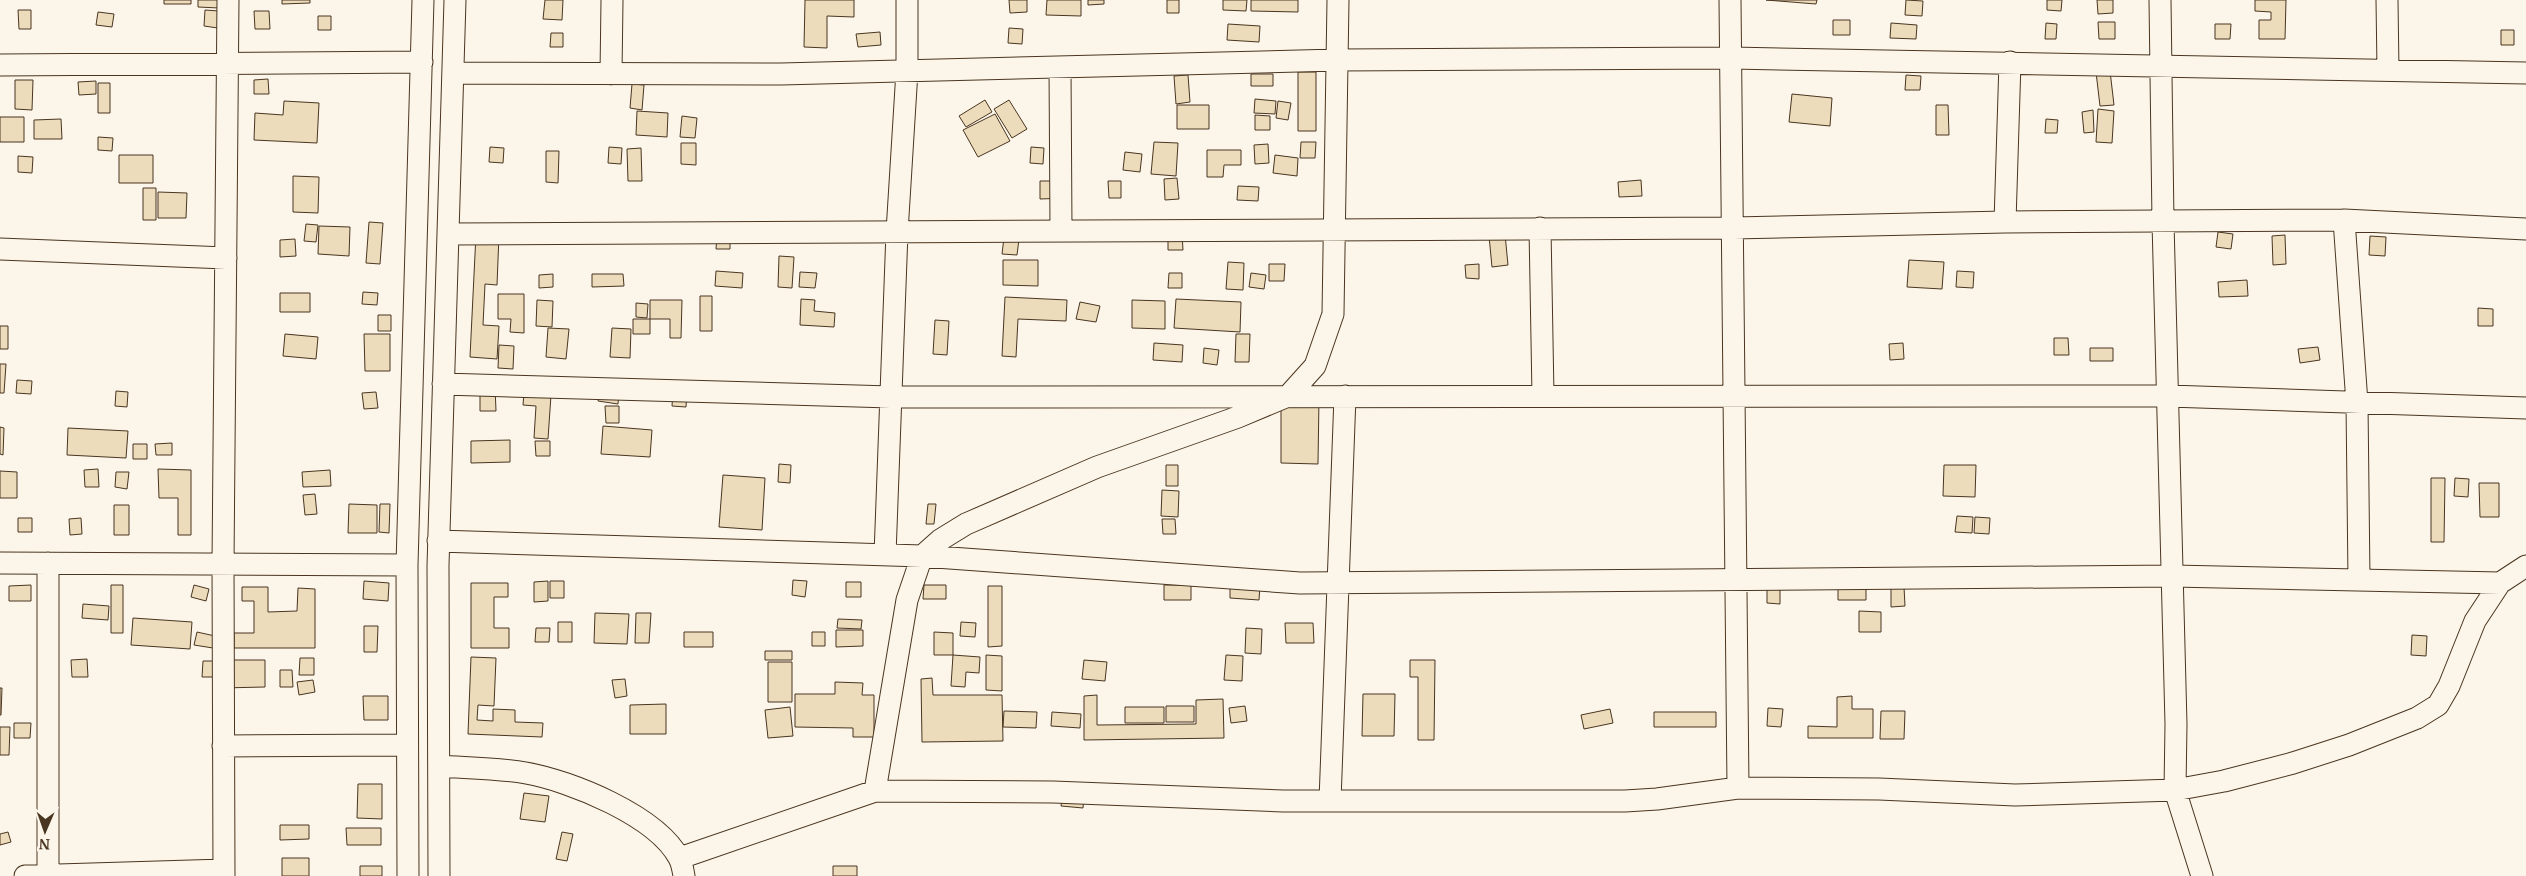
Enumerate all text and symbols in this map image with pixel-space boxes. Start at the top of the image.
north arrow [20,806,70,856]
text: N [39,835,50,853]

